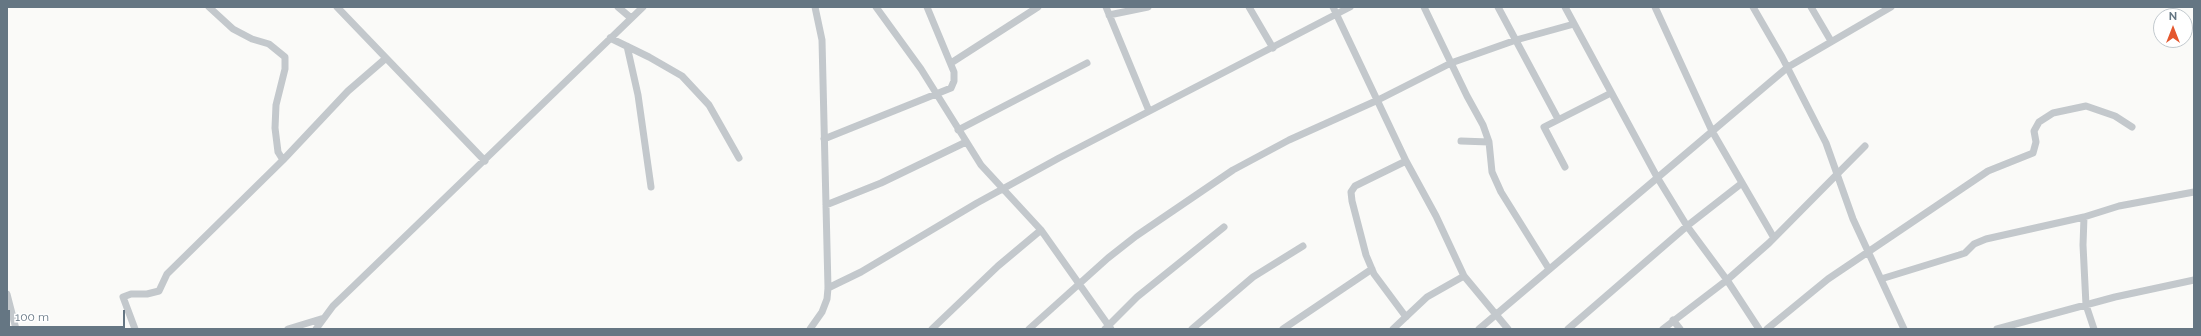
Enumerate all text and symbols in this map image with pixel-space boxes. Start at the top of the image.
north arrow [2153,8,2193,48]
text: N [2169,10,2177,23]
scale bar [10,302,127,328]
text: 100 m [15,310,49,324]

